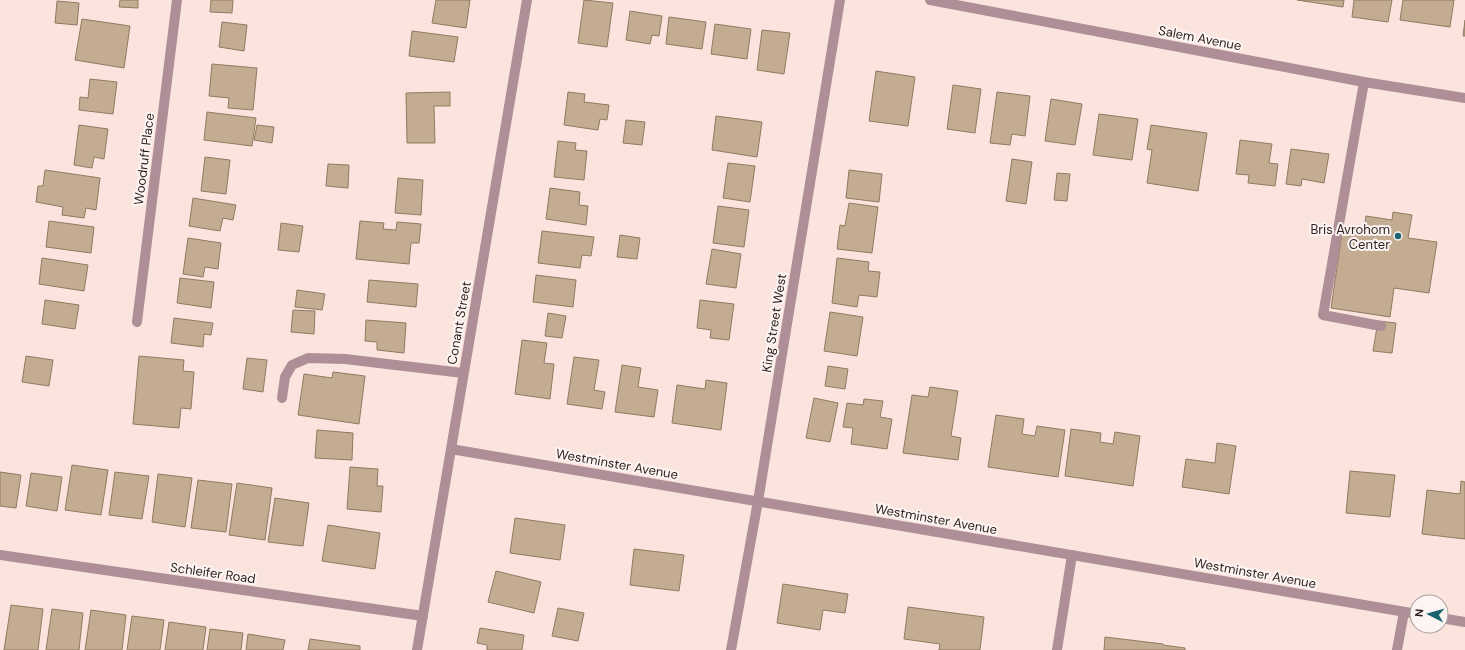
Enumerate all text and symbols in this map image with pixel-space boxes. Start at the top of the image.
street label: Salem Avenue [1157,22,1243,54]
street label: Woodruff Place [130,112,158,206]
place label: Bris Avrohom Center [1310,221,1390,253]
marker: Bris Avrohom Center [1393,231,1403,241]
street label: King Street West [758,272,790,374]
street label: Conant Street [443,280,475,366]
street label: Westminster Avenue [555,445,679,483]
street label: Westminster Avenue [874,500,998,538]
street label: Westminster Avenue [1193,554,1317,592]
street label: Schleifer Road [169,559,257,587]
north arrow [1409,594,1449,634]
text: N [1412,608,1426,618]

